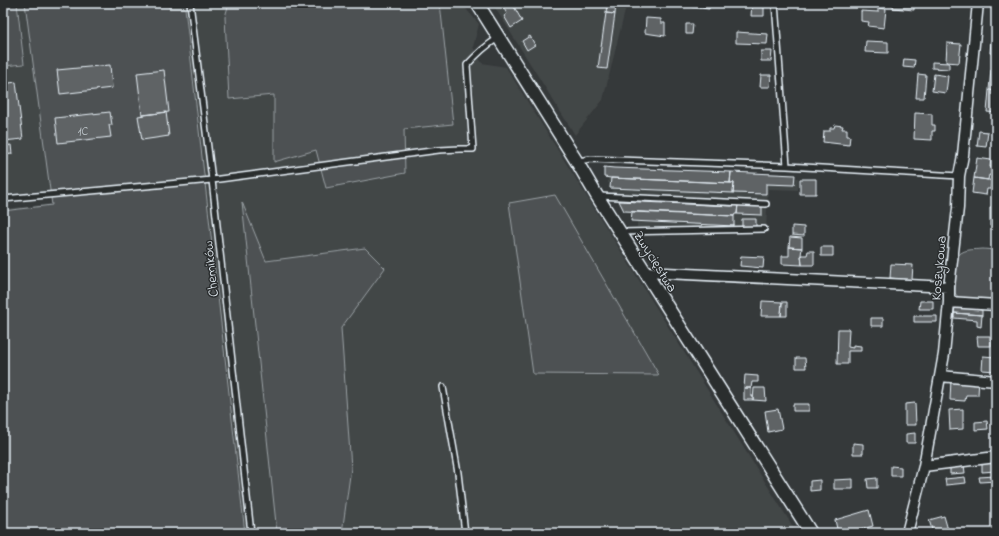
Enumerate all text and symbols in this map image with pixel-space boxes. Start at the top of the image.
house number: 1C [78,123,89,141]
street label: Zwycięstwa [627,227,682,297]
street label: Koszykowa [926,235,954,302]
street label: Chemików [198,240,225,298]

